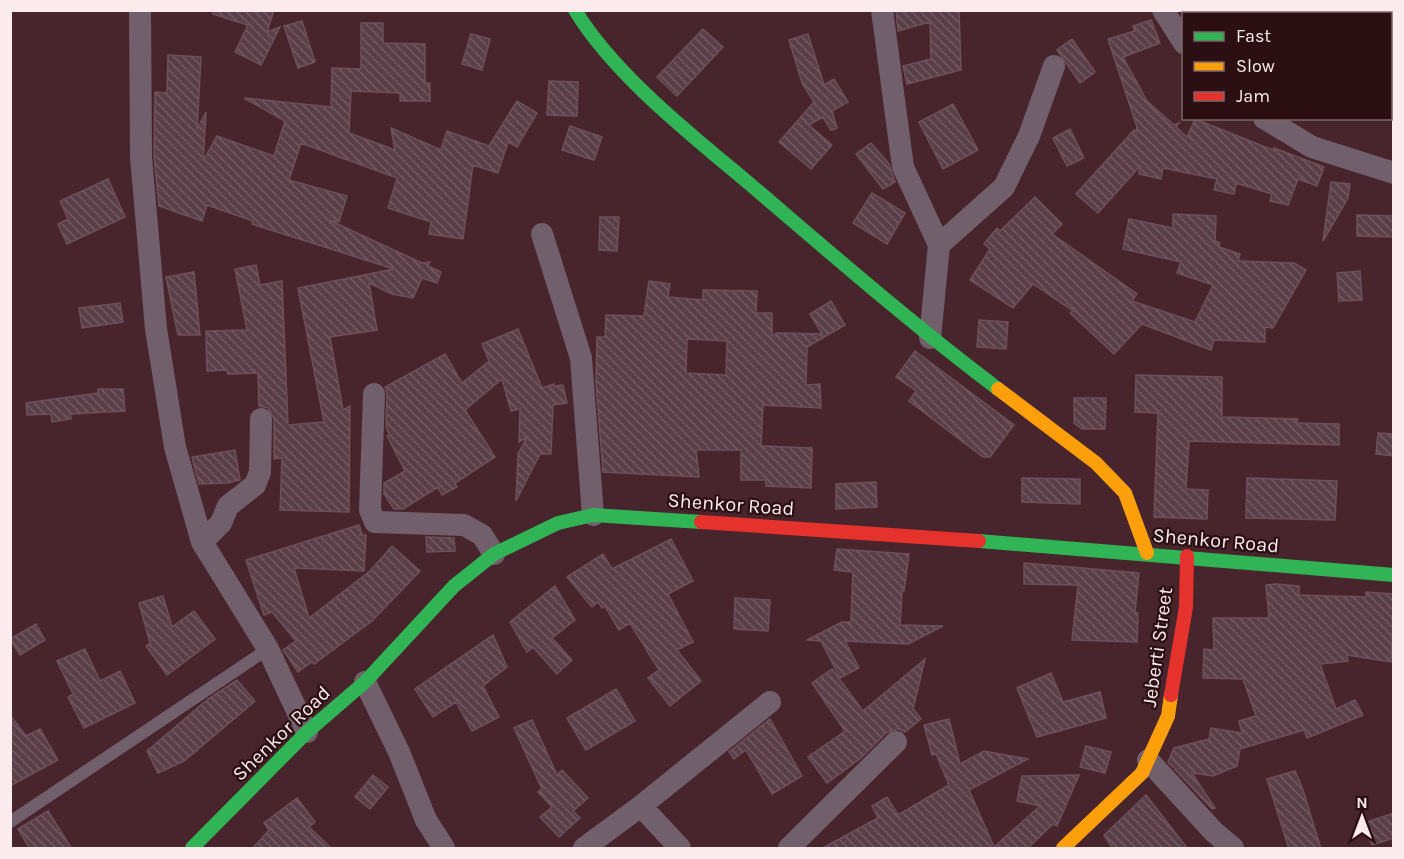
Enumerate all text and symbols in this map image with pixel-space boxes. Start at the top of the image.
legend [1182,12,1392,120]
text: Fast [1236,25,1271,47]
text: Slow [1236,55,1275,77]
text: Jam [1236,85,1270,107]
street label: Shenkor Road [667,489,795,520]
street label: Shenkor Road [1152,524,1280,557]
street label: Jeberti Street [1138,585,1177,708]
street label: Shenkor Road [228,681,335,786]
north arrow [1332,787,1392,847]
text: N [1356,793,1368,812]

